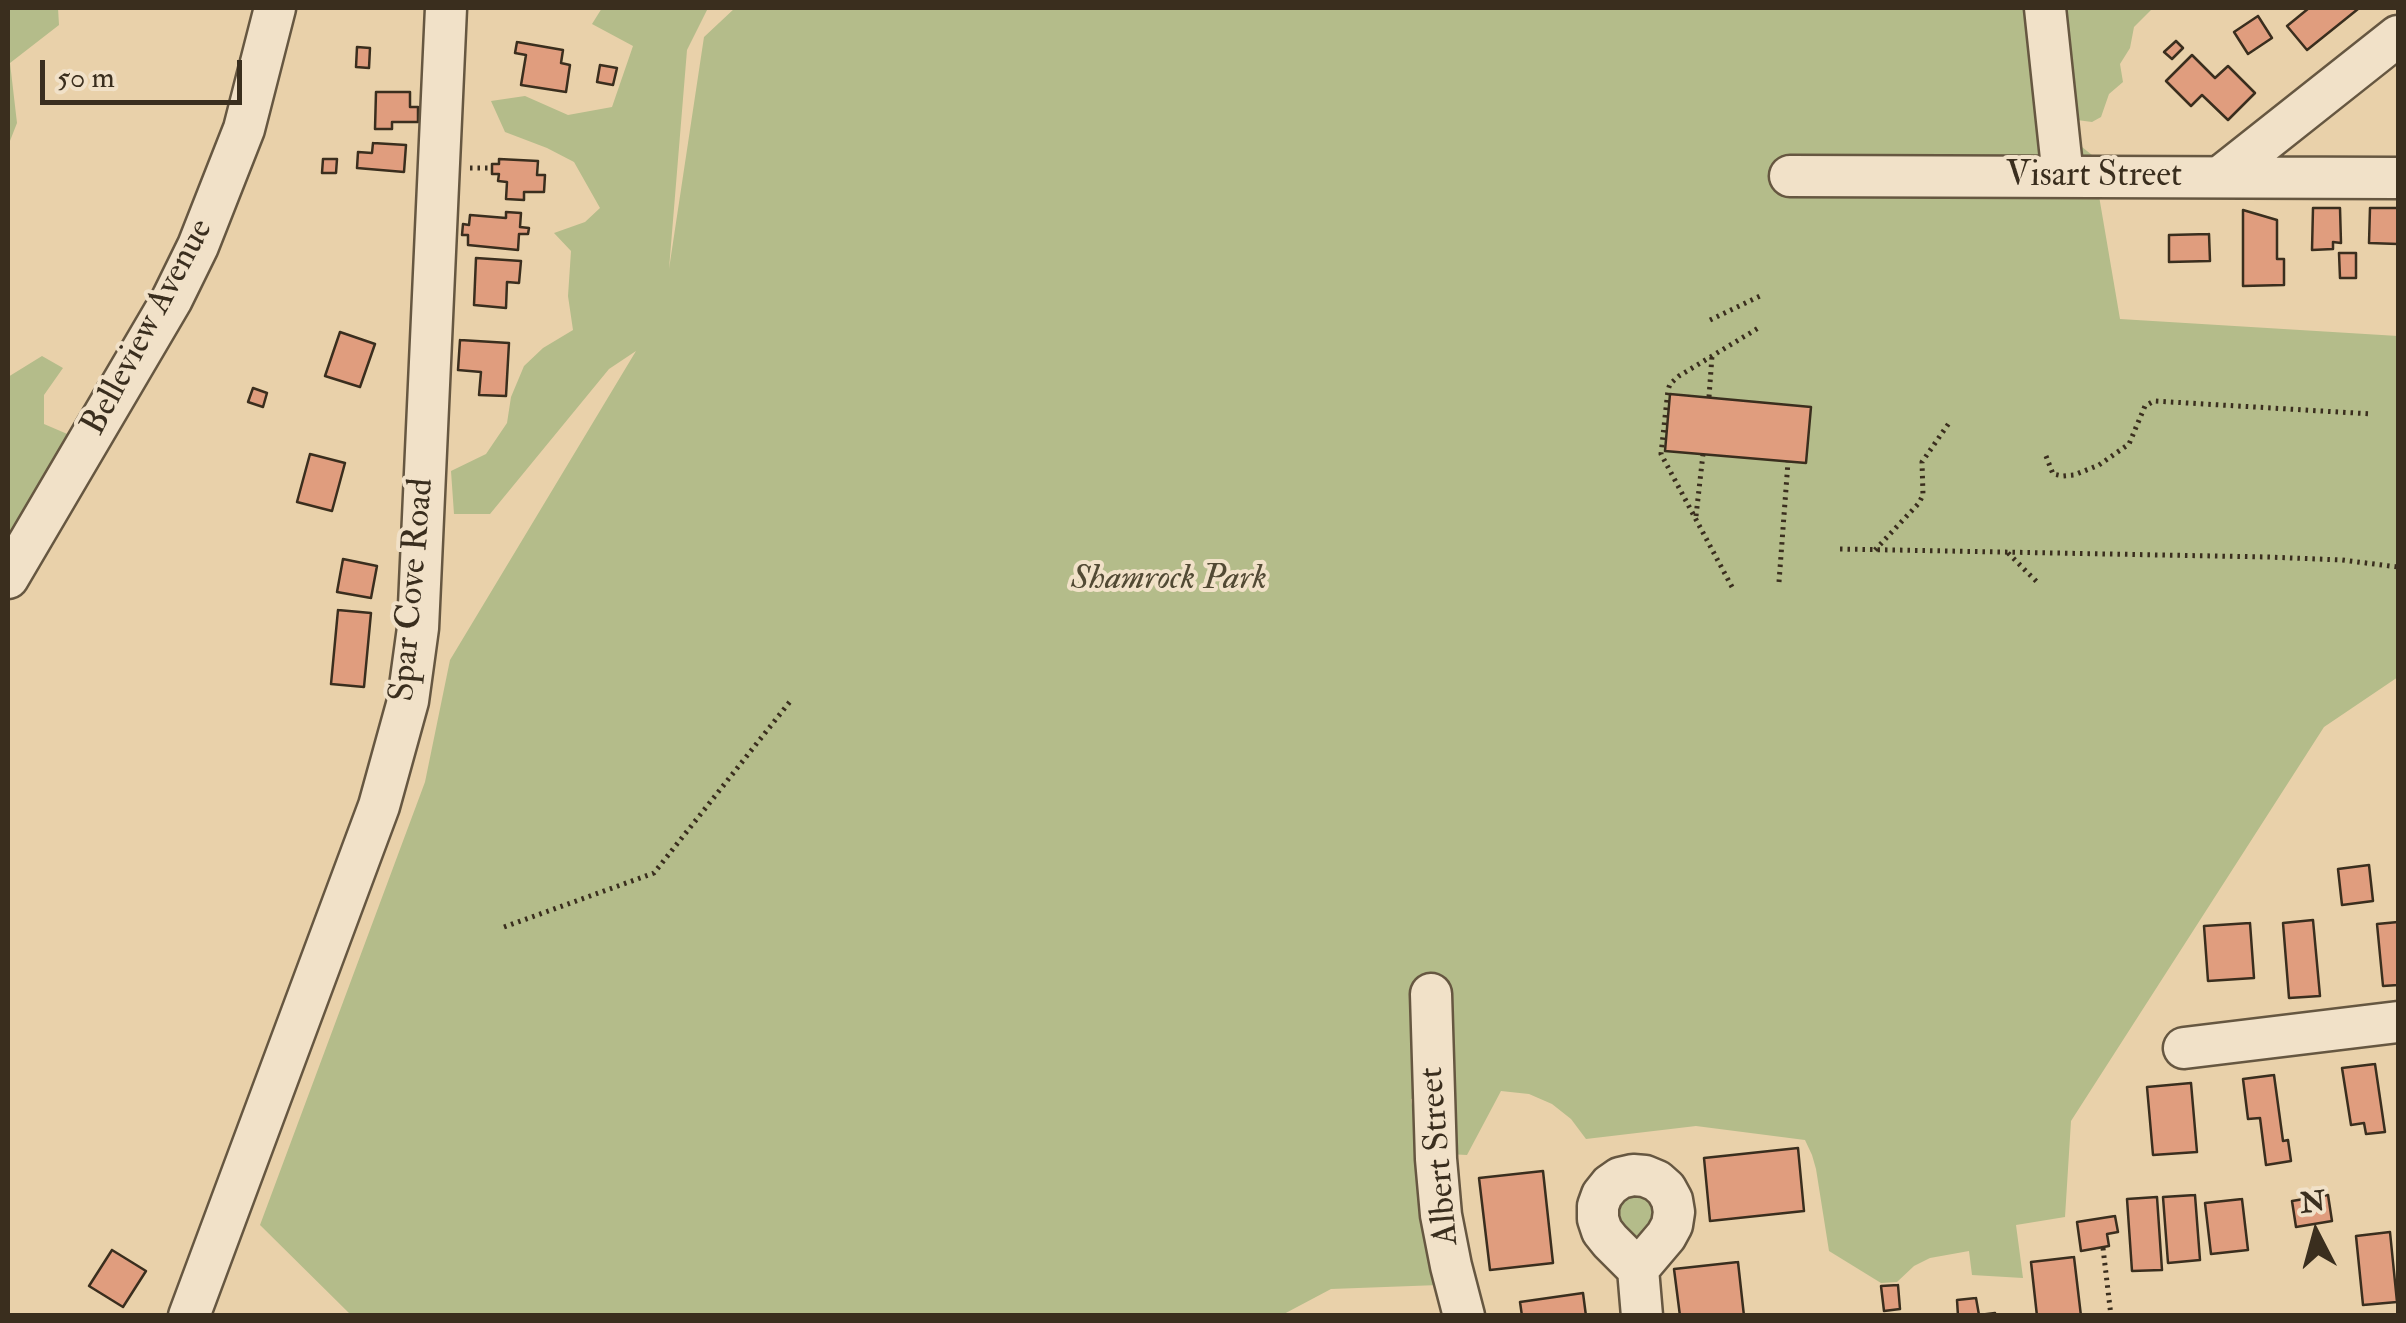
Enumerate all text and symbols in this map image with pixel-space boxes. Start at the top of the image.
scale bar [45,40,248,102]
text: 50 m [57,59,115,96]
street label: Visart Street [2006,156,2182,198]
street label: Belleview Avenue [74,213,224,443]
street label: Spar Cove Road [383,477,445,703]
park label: Shamrock Park [1071,559,1267,601]
street label: Albert Street [1412,1065,1470,1247]
north arrow [2266,1183,2366,1283]
text: N [2299,1184,2327,1221]

